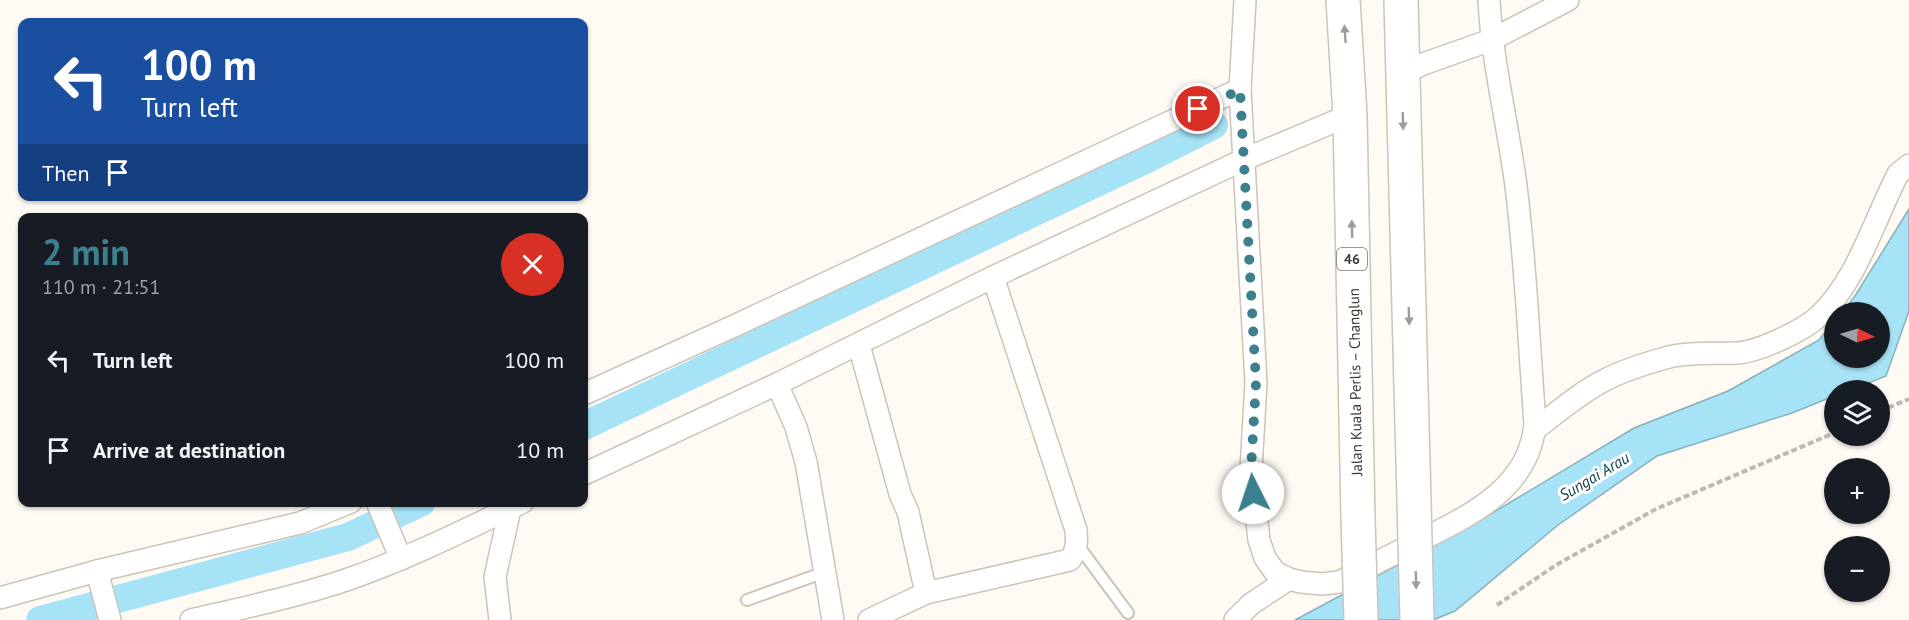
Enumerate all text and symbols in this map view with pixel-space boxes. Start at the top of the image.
one-way arrow [1340,25,1349,44]
text: 100 m [141,37,257,92]
icon: left [42,42,120,120]
pin [1172,83,1223,134]
text: Turn left [141,90,238,124]
icon: arrive [1181,92,1214,125]
one-way arrow [1398,112,1408,131]
icon: arrive [101,156,134,189]
text: Then [42,159,89,187]
one-way arrow [1347,219,1357,238]
text: 2 min [42,228,130,275]
button: close [501,233,564,296]
road number: 46 [1337,248,1367,270]
text: 110 m · 21:51 [42,274,160,300]
street label: Jalan Kuala Perlis – Changlun [1344,288,1366,477]
north arrow [1824,302,1890,368]
map controls [1824,302,1890,602]
one-way arrow [1404,307,1413,326]
icon: left [42,344,75,377]
text: Turn left [93,346,173,374]
text: 100 m [504,346,564,374]
button: layers [1824,380,1890,446]
icon: arrive [42,434,75,467]
text: Arrive at destination [93,436,285,464]
text: 10 m [516,436,564,464]
water label: Sungai Arau [1555,447,1633,505]
button: + [1824,458,1890,524]
position arrow [1221,461,1285,525]
button: − [1824,536,1890,602]
one-way arrow [1411,571,1421,590]

